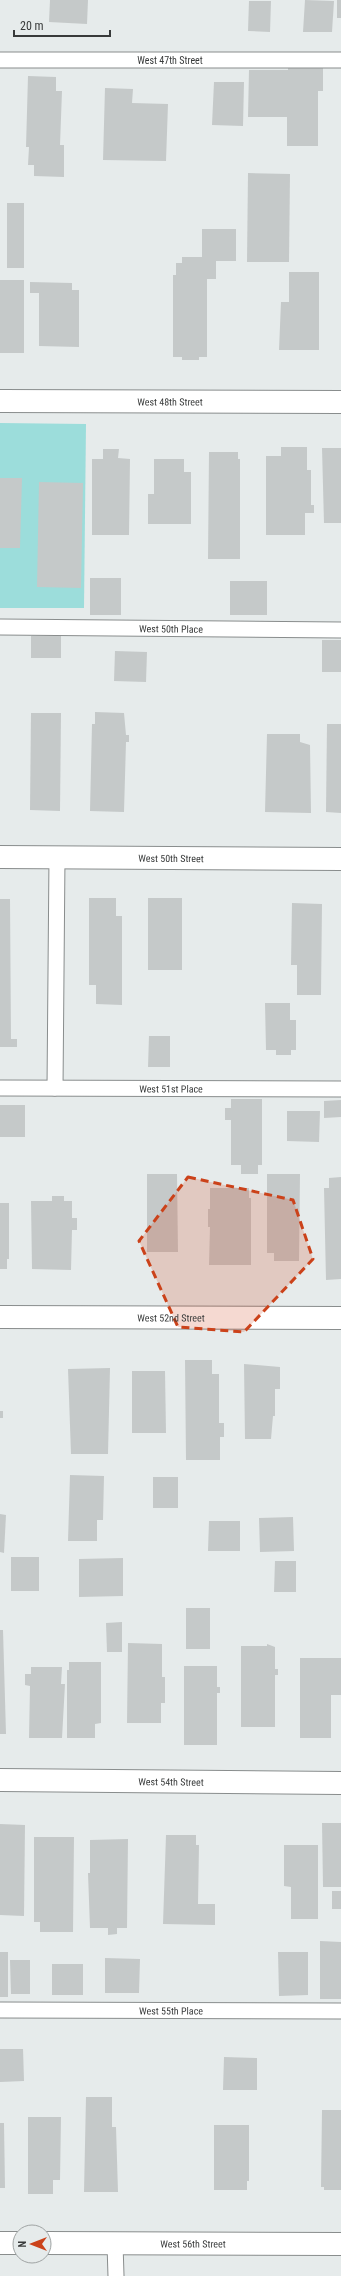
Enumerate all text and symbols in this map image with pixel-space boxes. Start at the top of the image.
scale bar [14,12,110,38]
text: 20 m [20,19,44,33]
street label: West 47th Street [137,55,203,66]
street label: West 48th Street [137,396,203,408]
street label: West 50th Place [139,623,203,635]
street label: West 50th Street [138,853,204,864]
street label: West 51st Place [139,1083,203,1095]
street label: West 52nd Street [137,1312,205,1324]
street label: West 54th Street [138,1776,204,1788]
street label: West 55th Place [139,2005,203,2017]
north arrow [12,2224,52,2264]
street label: West 56th Street [160,2238,226,2250]
text: N [16,2240,29,2247]

